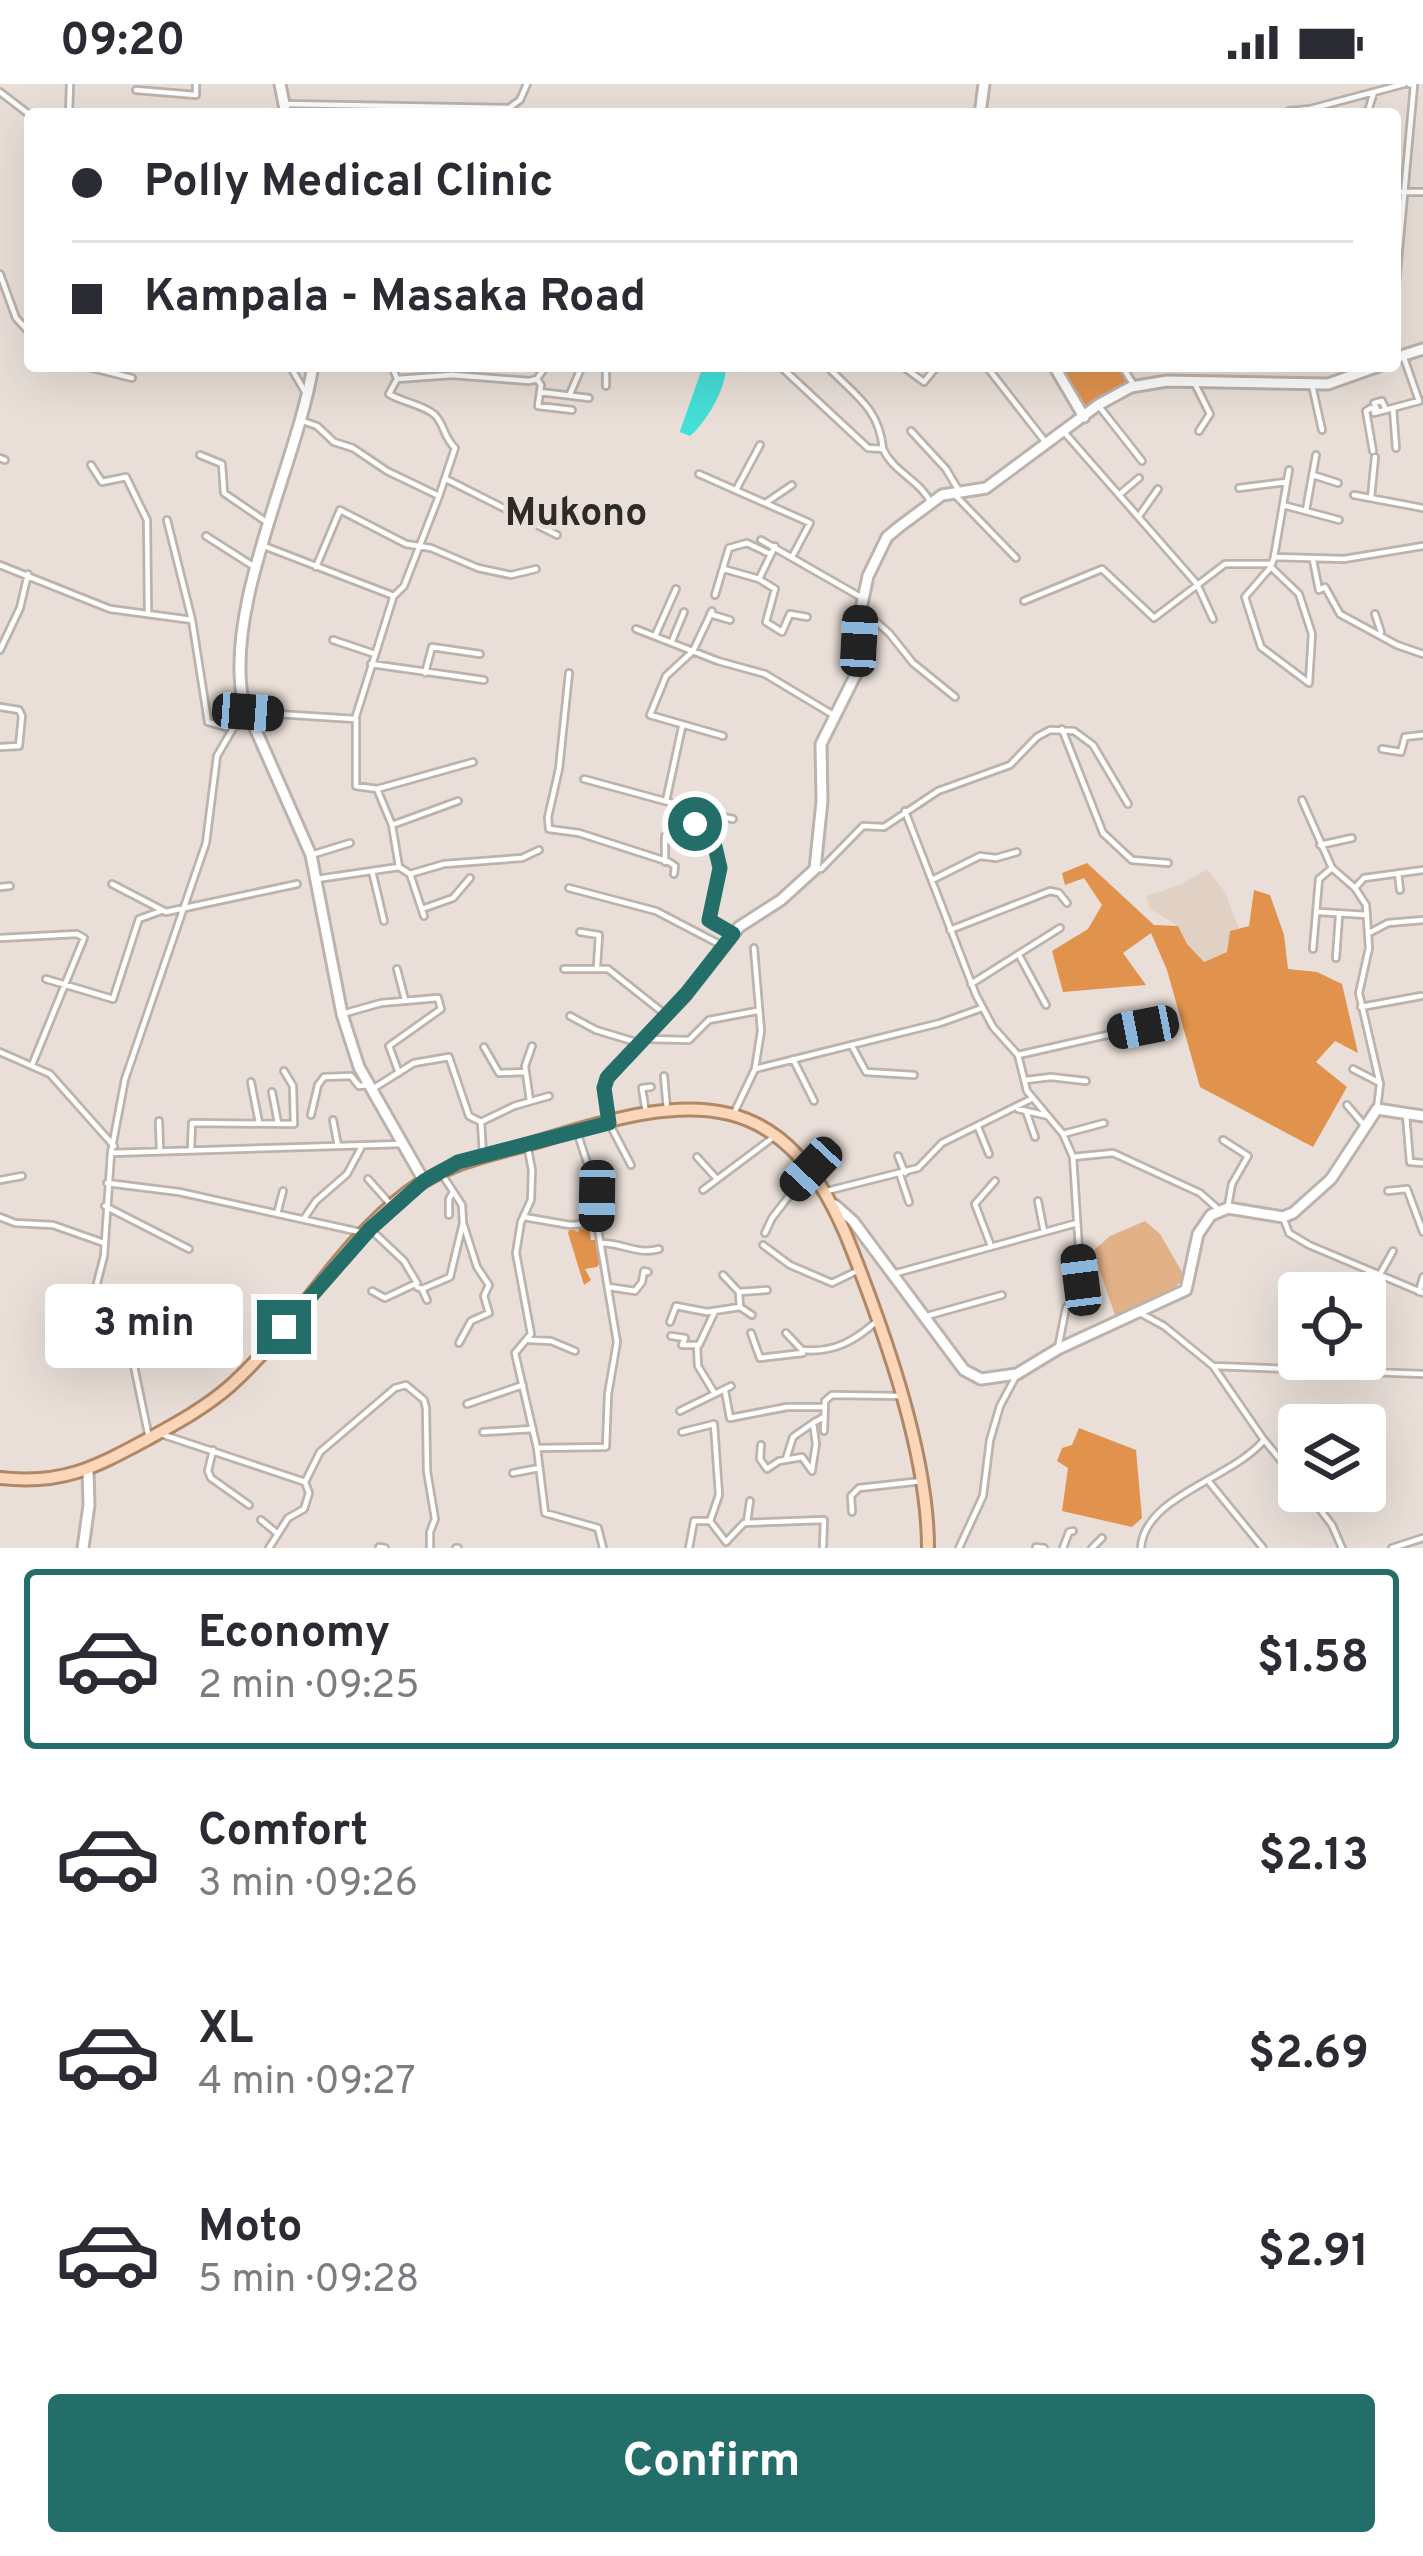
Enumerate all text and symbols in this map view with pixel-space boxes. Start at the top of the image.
text: 09:20 [60,14,185,71]
text: Polly Medical Clinic [144,155,554,212]
text: Kampala - Masaka Road [144,270,646,327]
district label: Mukono [505,491,647,540]
car [839,604,879,678]
car [211,692,285,732]
route start [668,797,722,851]
car [1104,1002,1182,1052]
car [773,1130,849,1208]
car [578,1160,616,1232]
car [1059,1242,1103,1318]
map controls [1278,1272,1386,1512]
button: locate [1278,1272,1386,1380]
callout: 3 min [44,1285,242,1369]
route end [257,1300,311,1354]
text: 3 min [93,1301,195,1350]
button: layers [1278,1404,1386,1512]
icon: car [54,1605,162,1713]
text: Economy [198,1606,390,1663]
text: $1.58 [1257,1631,1369,1688]
text: 2 min · 09:25 [198,1663,419,1712]
icon: car [54,1803,162,1911]
text: Comfort [198,1804,368,1861]
text: $2.13 [1258,1829,1369,1886]
text: 3 min · 09:26 [198,1861,418,1910]
icon: car [54,2001,162,2109]
text: XL [198,2002,253,2059]
text: $2.69 [1248,2027,1369,2084]
text: 4 min · 09:27 [198,2059,416,2108]
icon: car [54,2199,162,2307]
text: Moto [198,2200,302,2257]
text: $2.91 [1258,2225,1369,2282]
text: 5 min · 09:28 [198,2257,419,2306]
button: Confirm [48,2394,1375,2532]

